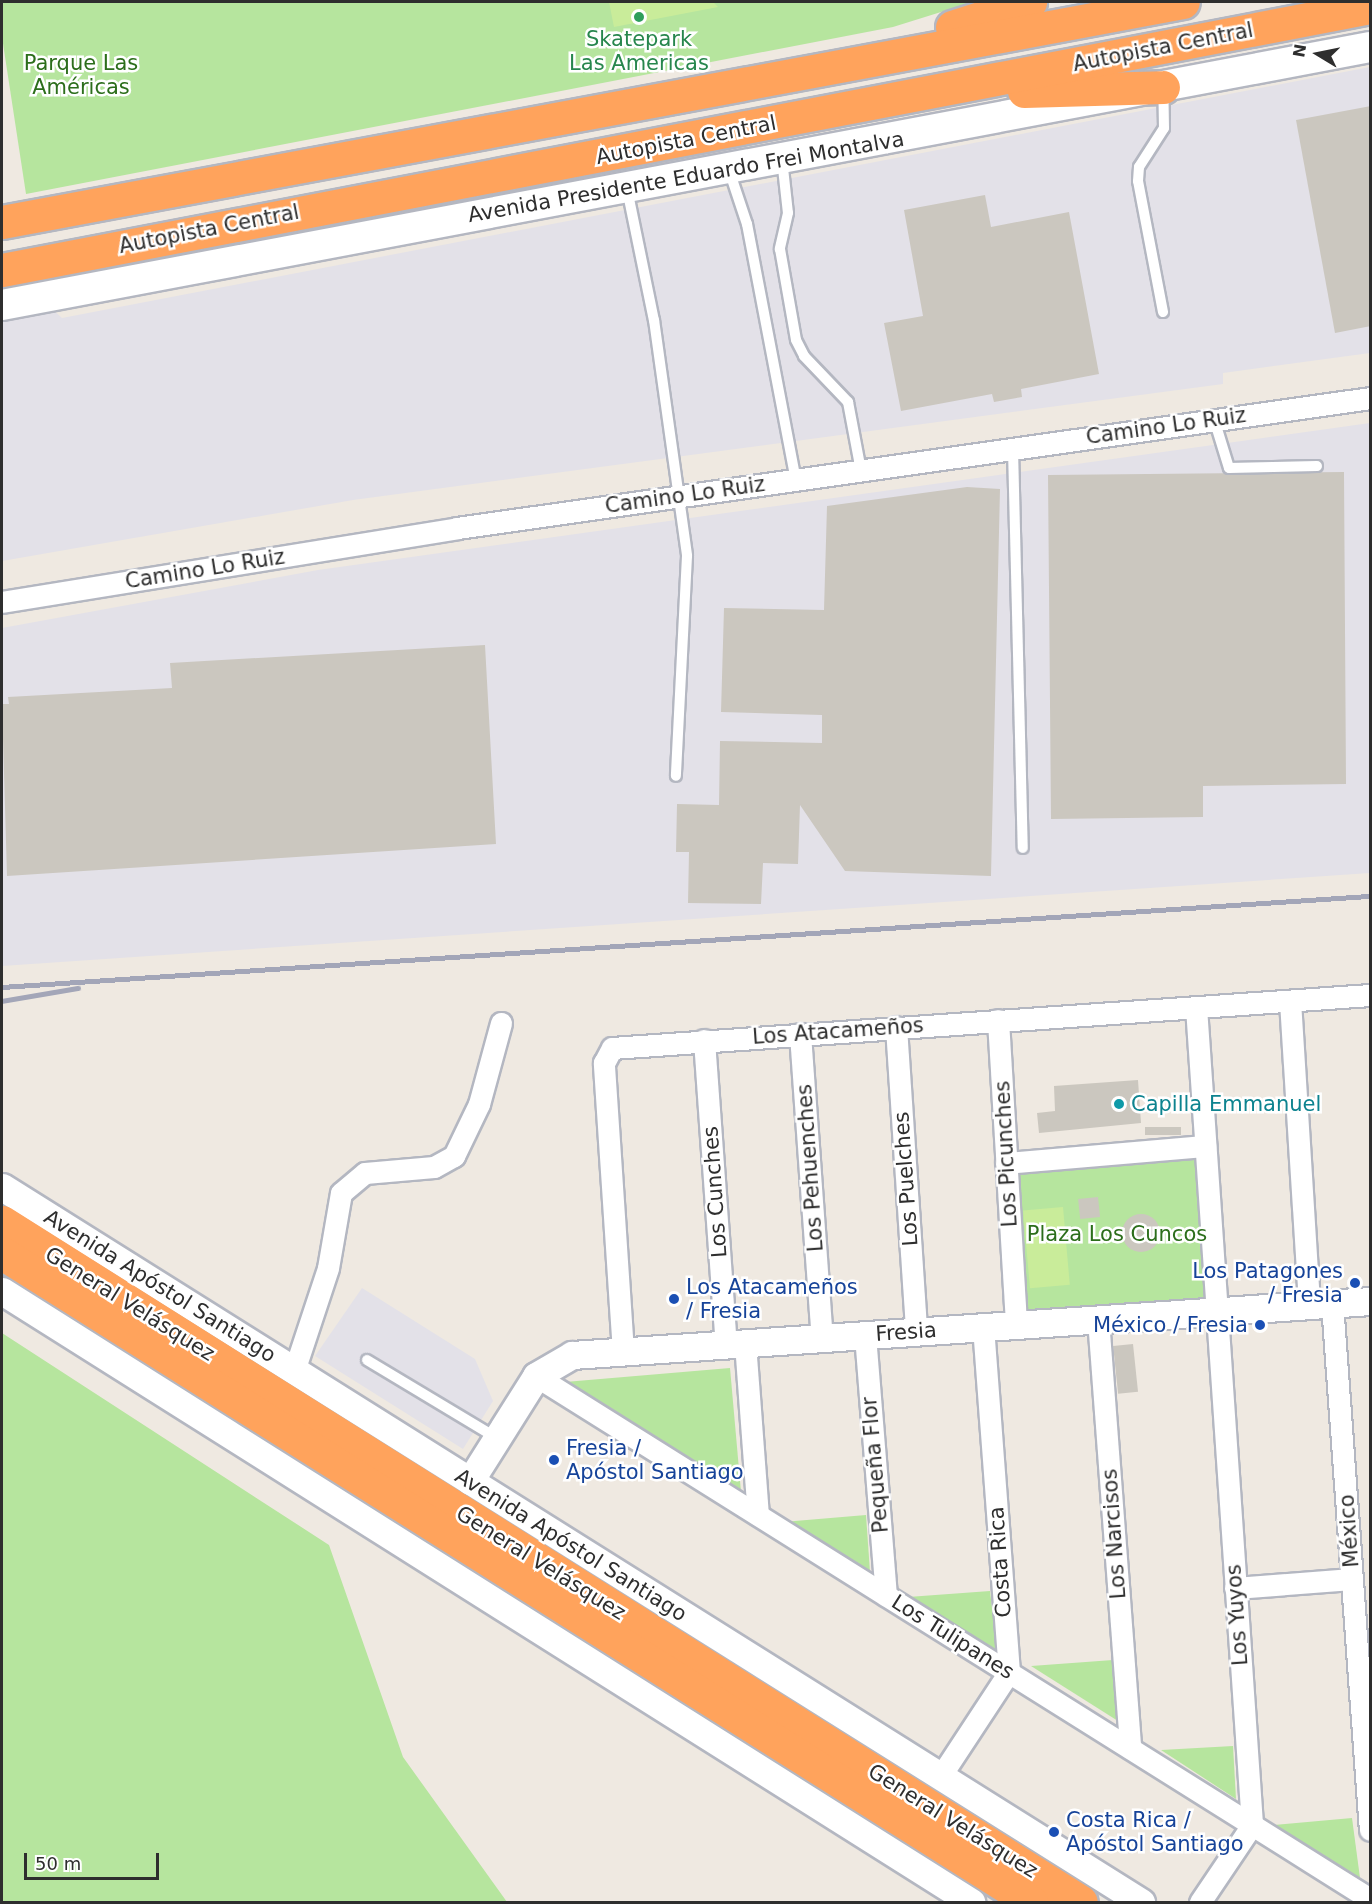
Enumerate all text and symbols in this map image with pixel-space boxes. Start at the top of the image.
marker: Skatepark Las Americas [632,10,646,24]
street label: Autopista Central [1071,17,1255,77]
north arrow [1288,24,1348,84]
place label: Skatepark Las Americas [569,26,709,76]
text: N [1289,43,1310,59]
park label: Parque Las Américas [24,50,138,100]
street label: Autopista Central [594,110,778,170]
street label: Avenida Presidente Eduardo Frei Montalva [466,126,906,228]
street label: Autopista Central [117,199,301,259]
street label: Camino Lo Ruiz [1084,402,1248,450]
street label: Camino Lo Ruiz [603,471,767,519]
street label: Camino Lo Ruiz [123,544,287,594]
street label: Los Atacameños [751,1012,925,1050]
street label: Los Picunches [990,1080,1022,1228]
street label: Los Pehuenches [792,1083,828,1253]
place label: Capilla Emmanuel [1131,1091,1321,1117]
marker: Capilla Emmanuel [1112,1097,1126,1111]
street label: Los Puelches [889,1111,923,1247]
street label: Los Cunches [698,1125,732,1259]
street label: Avenida Apóstol Santiago [40,1204,280,1368]
park label: Plaza Los Cuncos [1027,1221,1207,1247]
street label: General Velásquez [41,1242,219,1366]
place label: Los Patagones / Fresia [1192,1258,1343,1308]
place label: Los Atacameños / Fresia [686,1274,858,1324]
marker: Los Patagones / Fresia [1348,1276,1362,1290]
marker: Los Atacameños / Fresia [667,1292,681,1306]
place label: México / Fresia [1093,1312,1248,1338]
street label: Fresia [875,1317,937,1347]
marker: México / Fresia [1253,1318,1267,1332]
street label: Pequeña Flor [856,1396,894,1534]
place label: Fresia / Apóstol Santiago [566,1435,744,1485]
marker: Fresia / Apóstol Santiago [547,1453,561,1467]
street label: Avenida Apóstol Santiago [451,1463,691,1627]
street label: Los Narcisos [1097,1468,1131,1600]
street label: México [1334,1494,1364,1568]
street label: General Velásquez [452,1501,630,1625]
street label: Costa Rica [984,1506,1016,1618]
street label: Los Yuyos [1221,1563,1253,1667]
street label: Los Tulipanes [887,1589,1019,1685]
street label: General Velásquez [864,1759,1042,1883]
place label: Costa Rica / Apóstol Santiago [1066,1807,1244,1857]
marker: Costa Rica / Apóstol Santiago [1047,1825,1061,1839]
scale bar [27,1841,162,1879]
text: 50 m [35,1853,81,1874]

